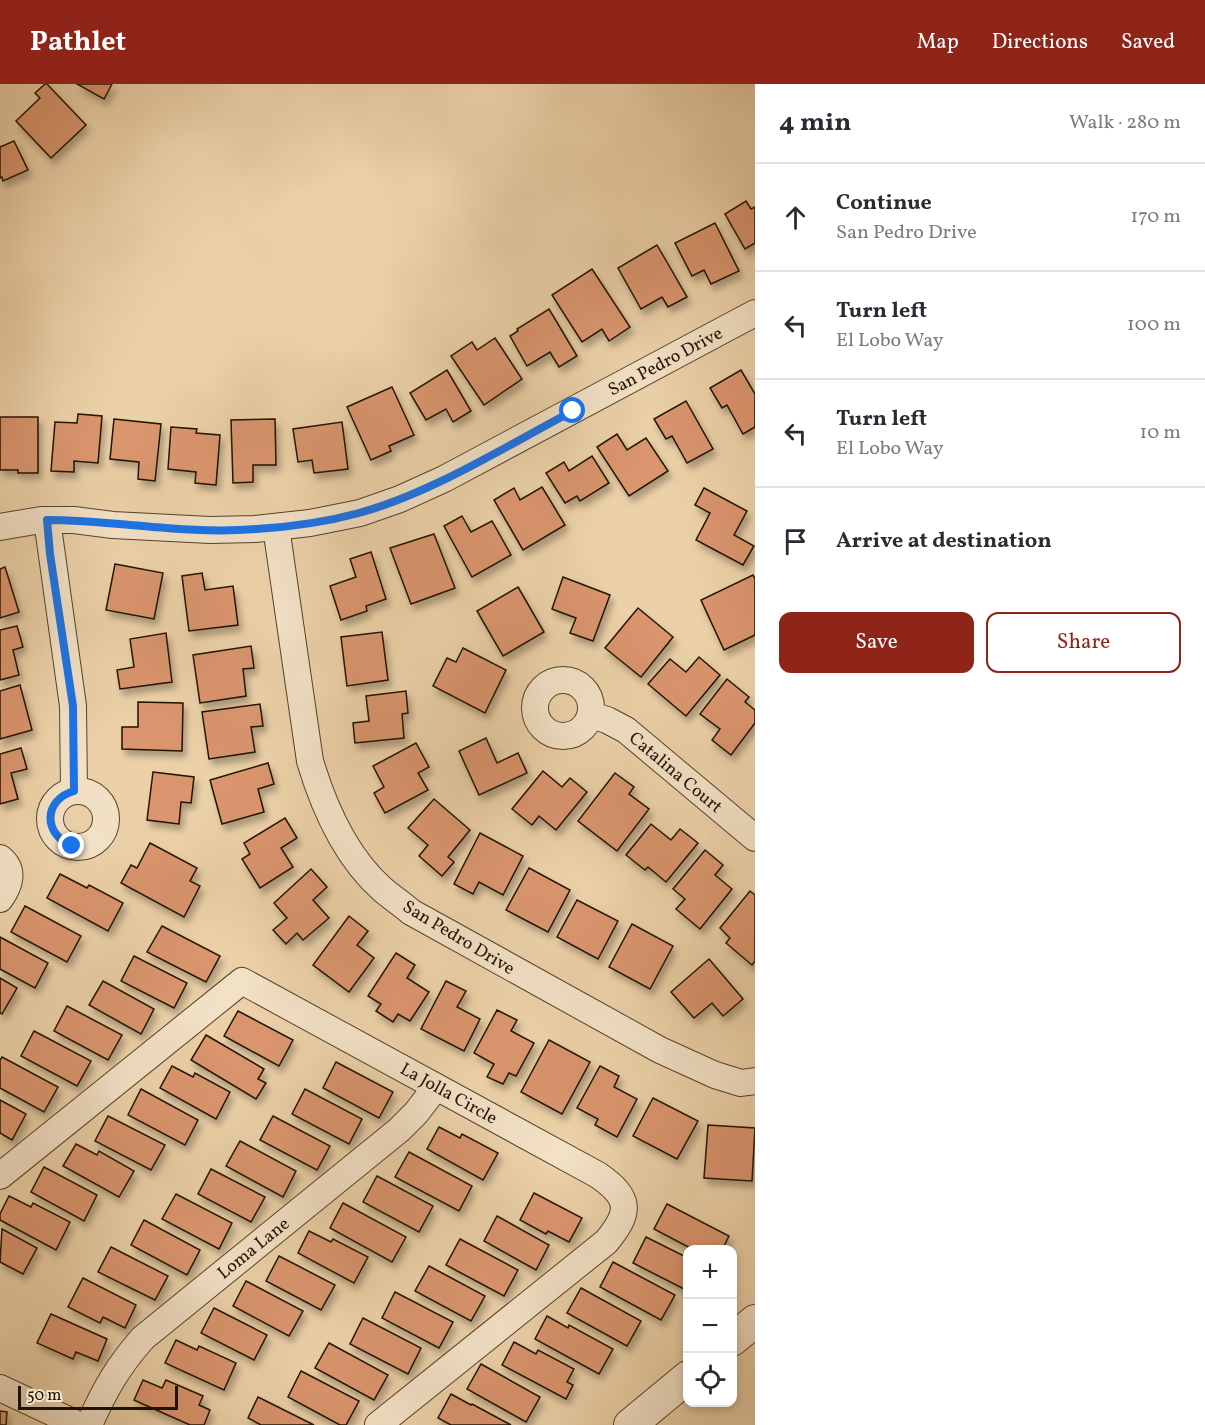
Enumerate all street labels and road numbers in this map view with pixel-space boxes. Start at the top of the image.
street label: San Pedro Drive [604,322,728,403]
street label: Catalina Court [623,727,727,820]
street label: San Pedro Drive [397,895,519,982]
street label: La Jolla Circle [395,1057,501,1131]
street label: Loma Lane [212,1212,295,1286]

